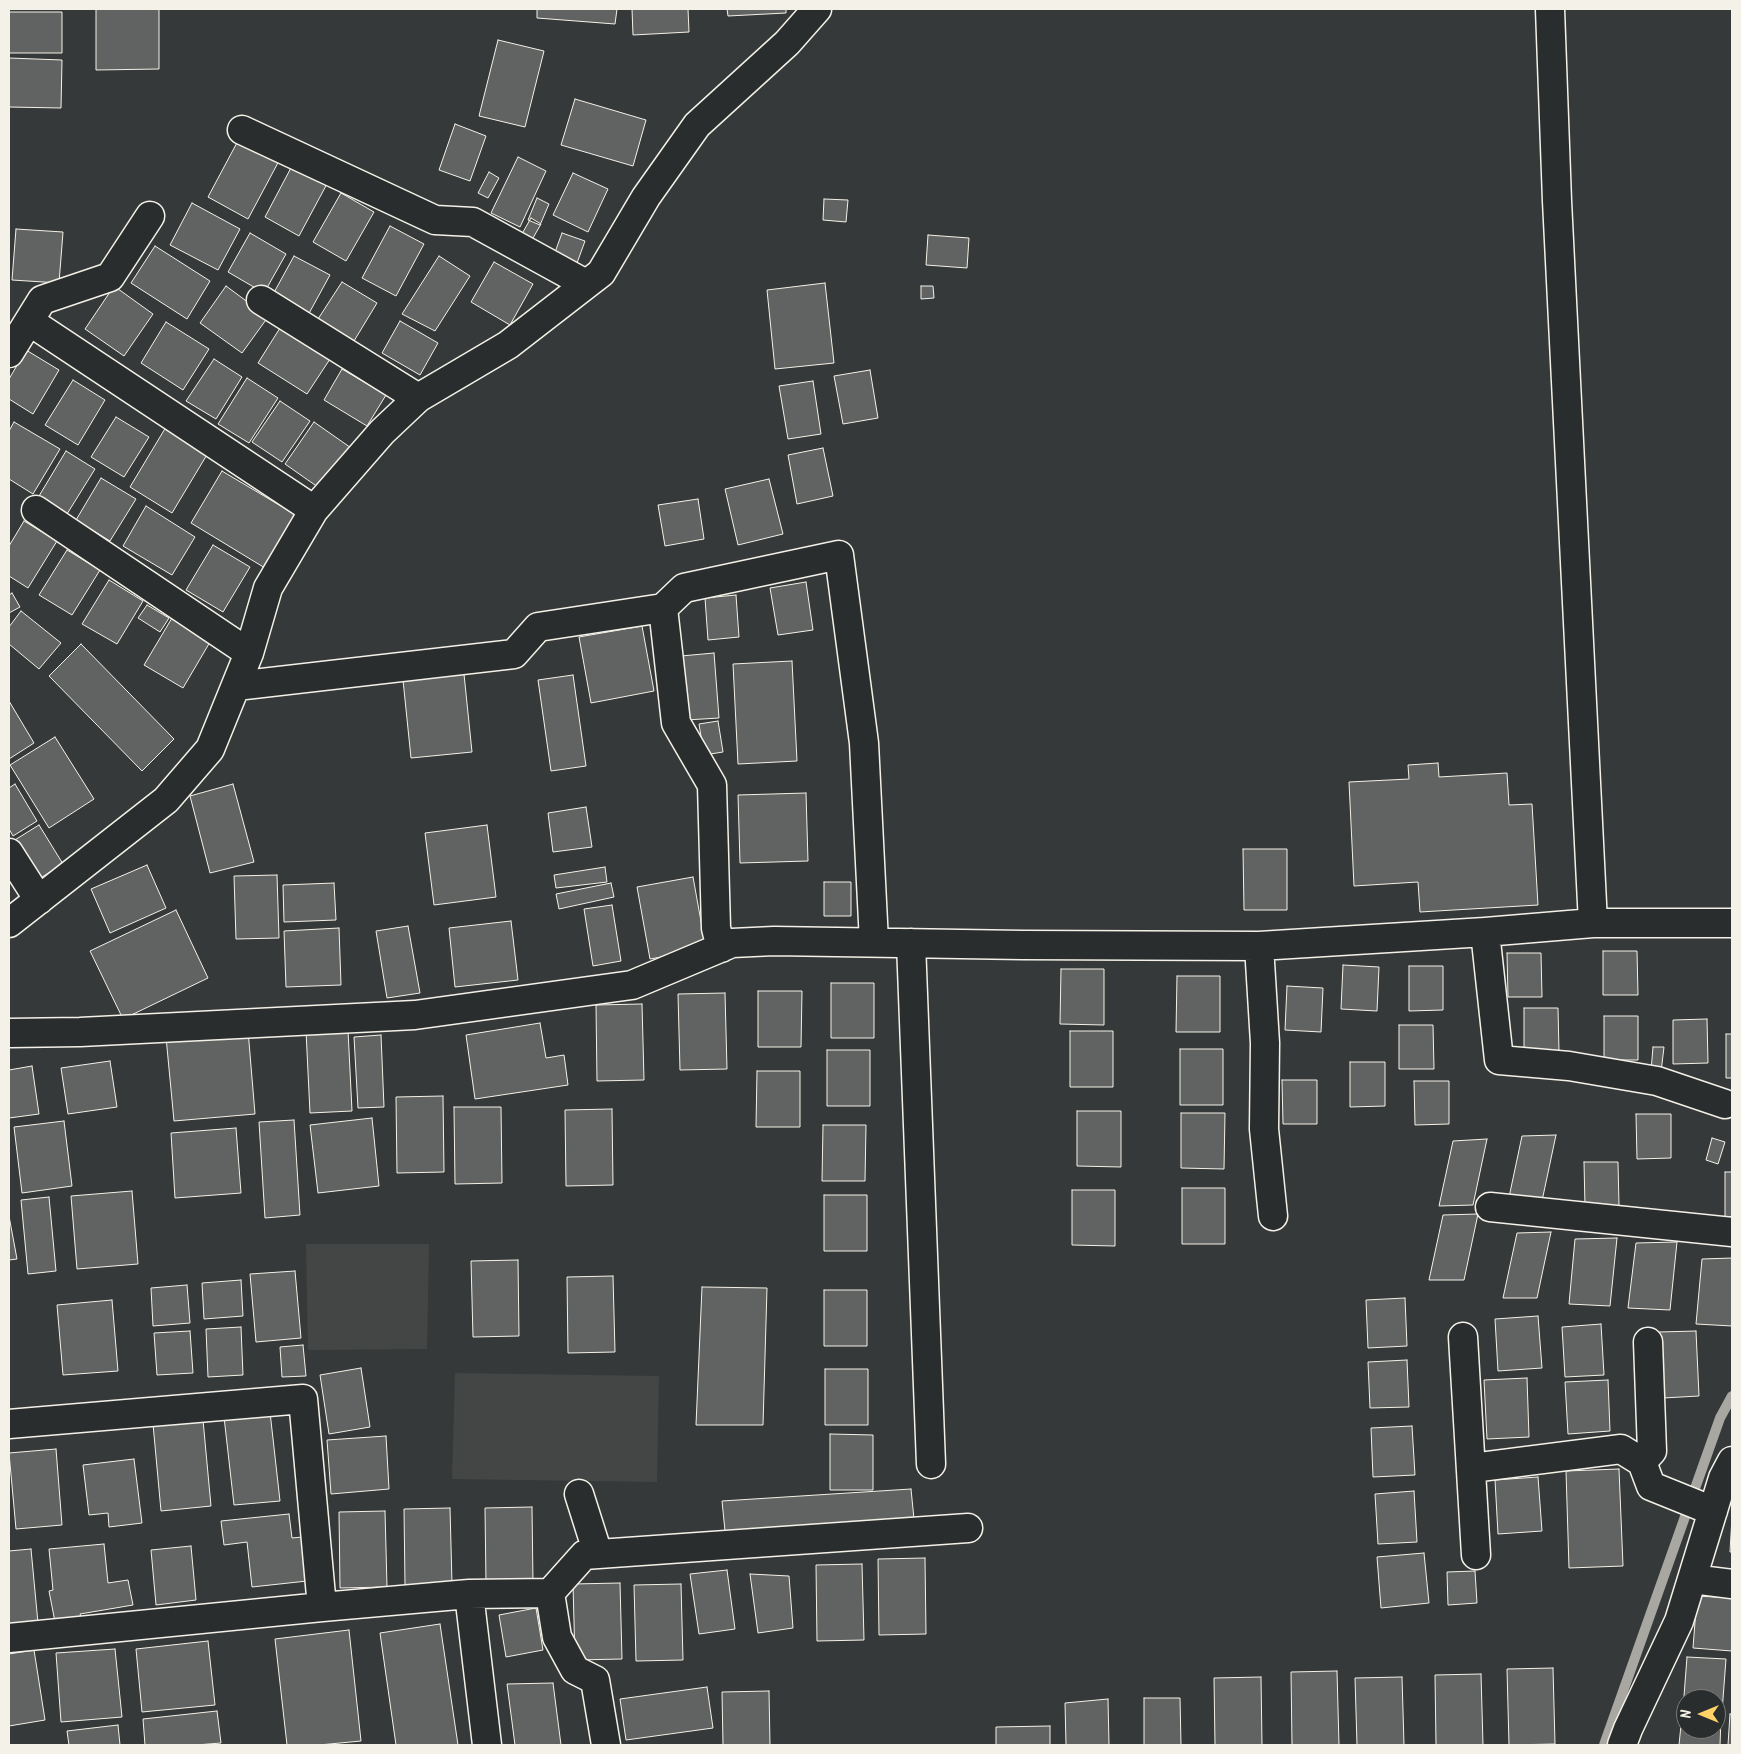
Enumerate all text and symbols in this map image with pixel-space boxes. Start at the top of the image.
north arrow [1676,1689,1726,1739]
text: N [1676,1710,1698,1718]

